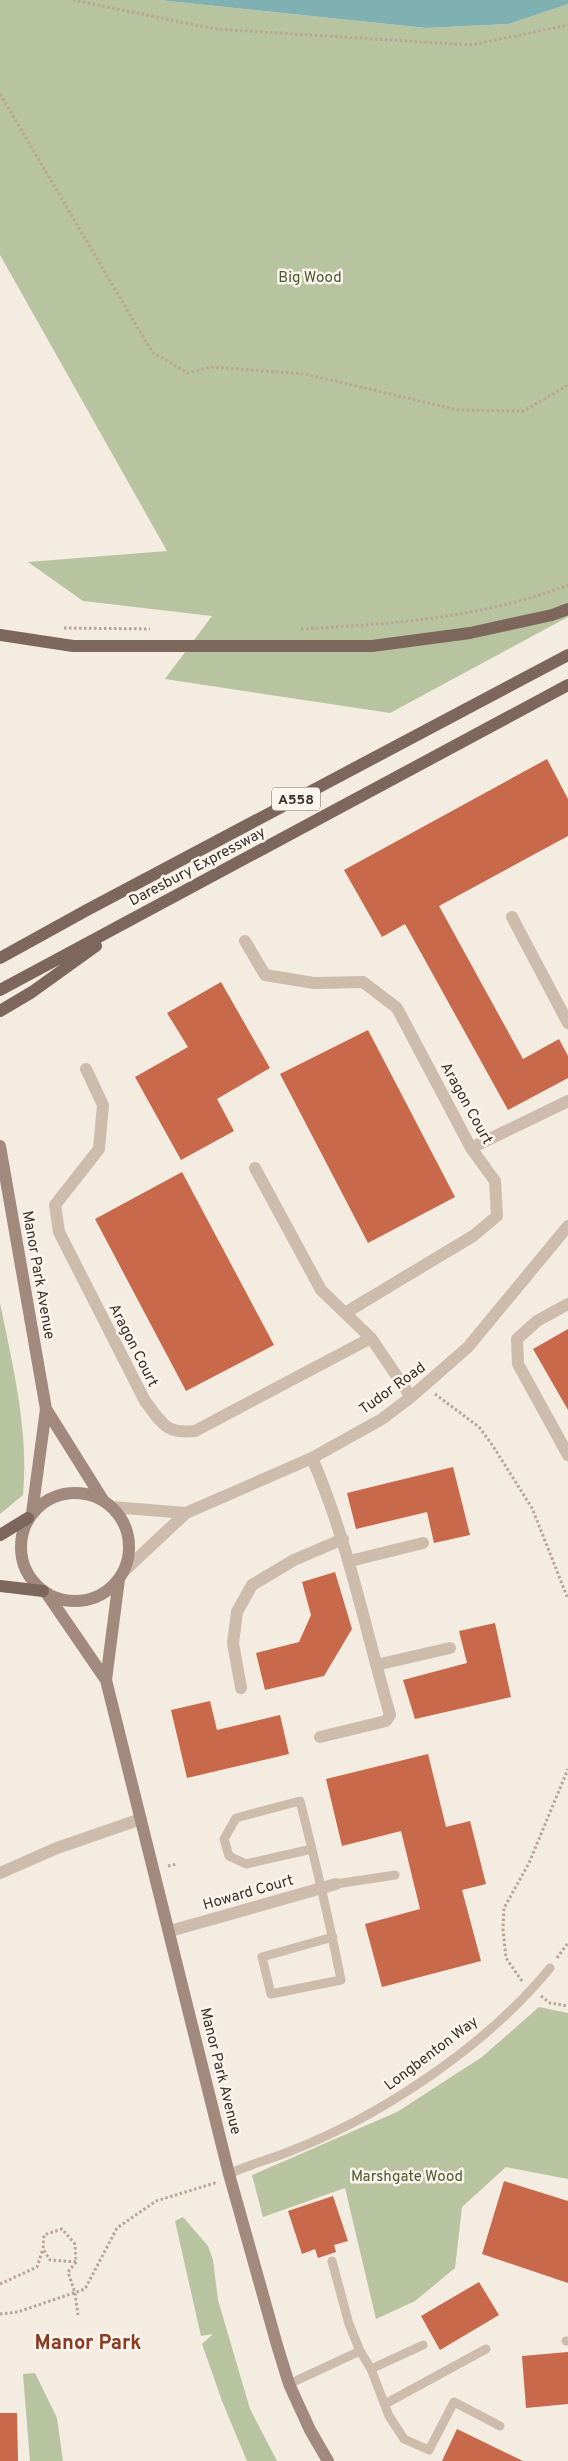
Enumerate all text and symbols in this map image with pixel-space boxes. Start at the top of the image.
park label: Big Wood [278,269,342,288]
road number: A558 [272,788,320,811]
street label: Daresbury Expressway [126,823,269,911]
street label: Aragon Court [435,1059,496,1148]
street label: Manor Park Avenue [17,1210,58,1341]
street label: Aragon Court [104,1301,162,1390]
street label: Tudor Road [356,1359,430,1420]
street label: Howard Court [201,1871,296,1915]
street label: Manor Park Avenue [195,2006,244,2137]
street label: Longbenton Way [381,2013,483,2096]
park label: Marshgate Wood [351,2168,463,2187]
district label: Manor Park [35,2331,141,2357]

